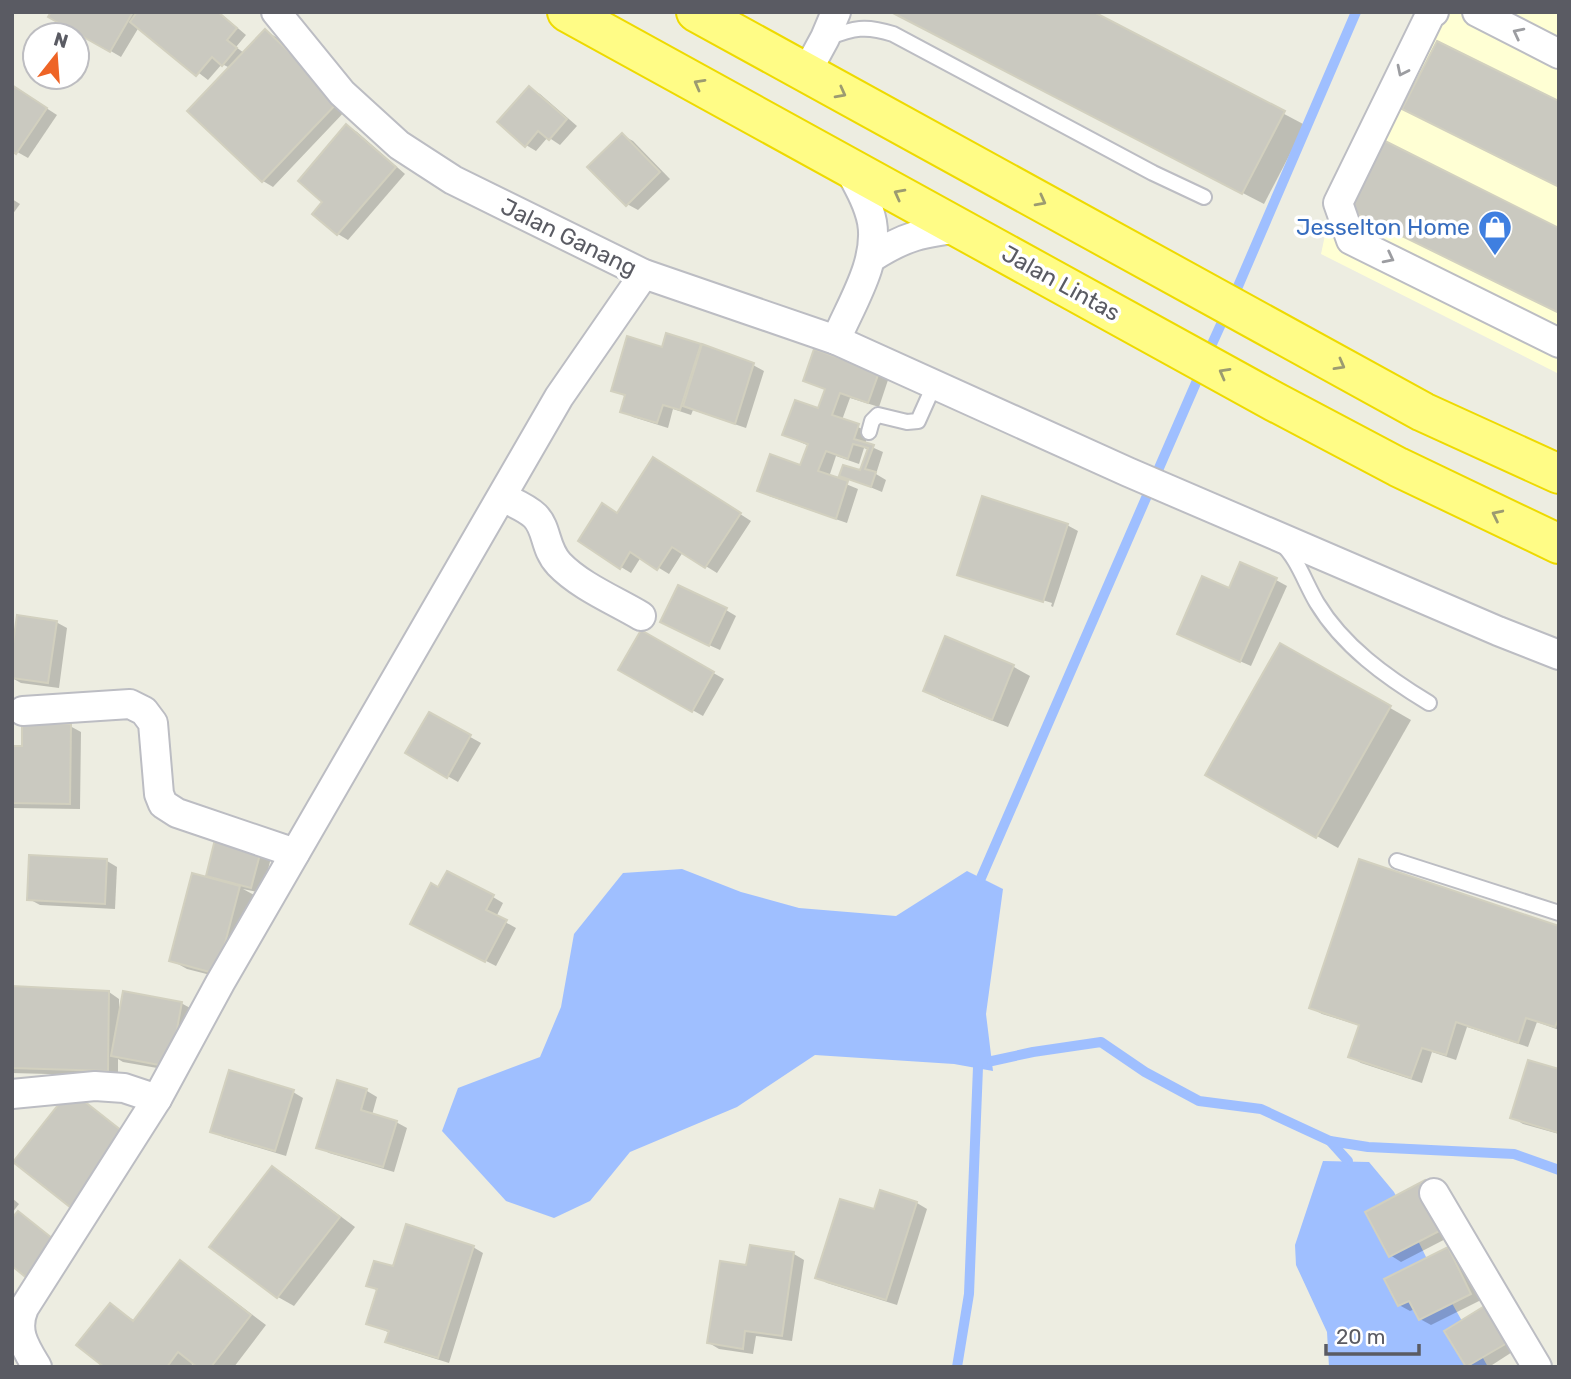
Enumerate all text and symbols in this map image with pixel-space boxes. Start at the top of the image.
north arrow [21,21,91,91]
text: N [51,27,71,53]
one-way arrow [1513,28,1525,41]
one-way arrow [1397,64,1411,76]
one-way arrow [694,79,707,92]
one-way arrow [834,85,847,98]
one-way arrow [894,189,906,202]
street label: Jalan Ganang [496,192,642,282]
one-way arrow [1034,193,1047,206]
shop icon: Jesselton Home [1476,208,1514,257]
place label: Jesselton Home [1296,213,1470,241]
street label: Jalan Lintas [997,239,1125,327]
one-way arrow [1382,250,1394,264]
one-way arrow [1332,357,1345,370]
one-way arrow [1219,368,1232,381]
one-way arrow [1492,509,1504,523]
scale bar [1326,1312,1419,1356]
text: 20 m [1336,1324,1385,1349]

